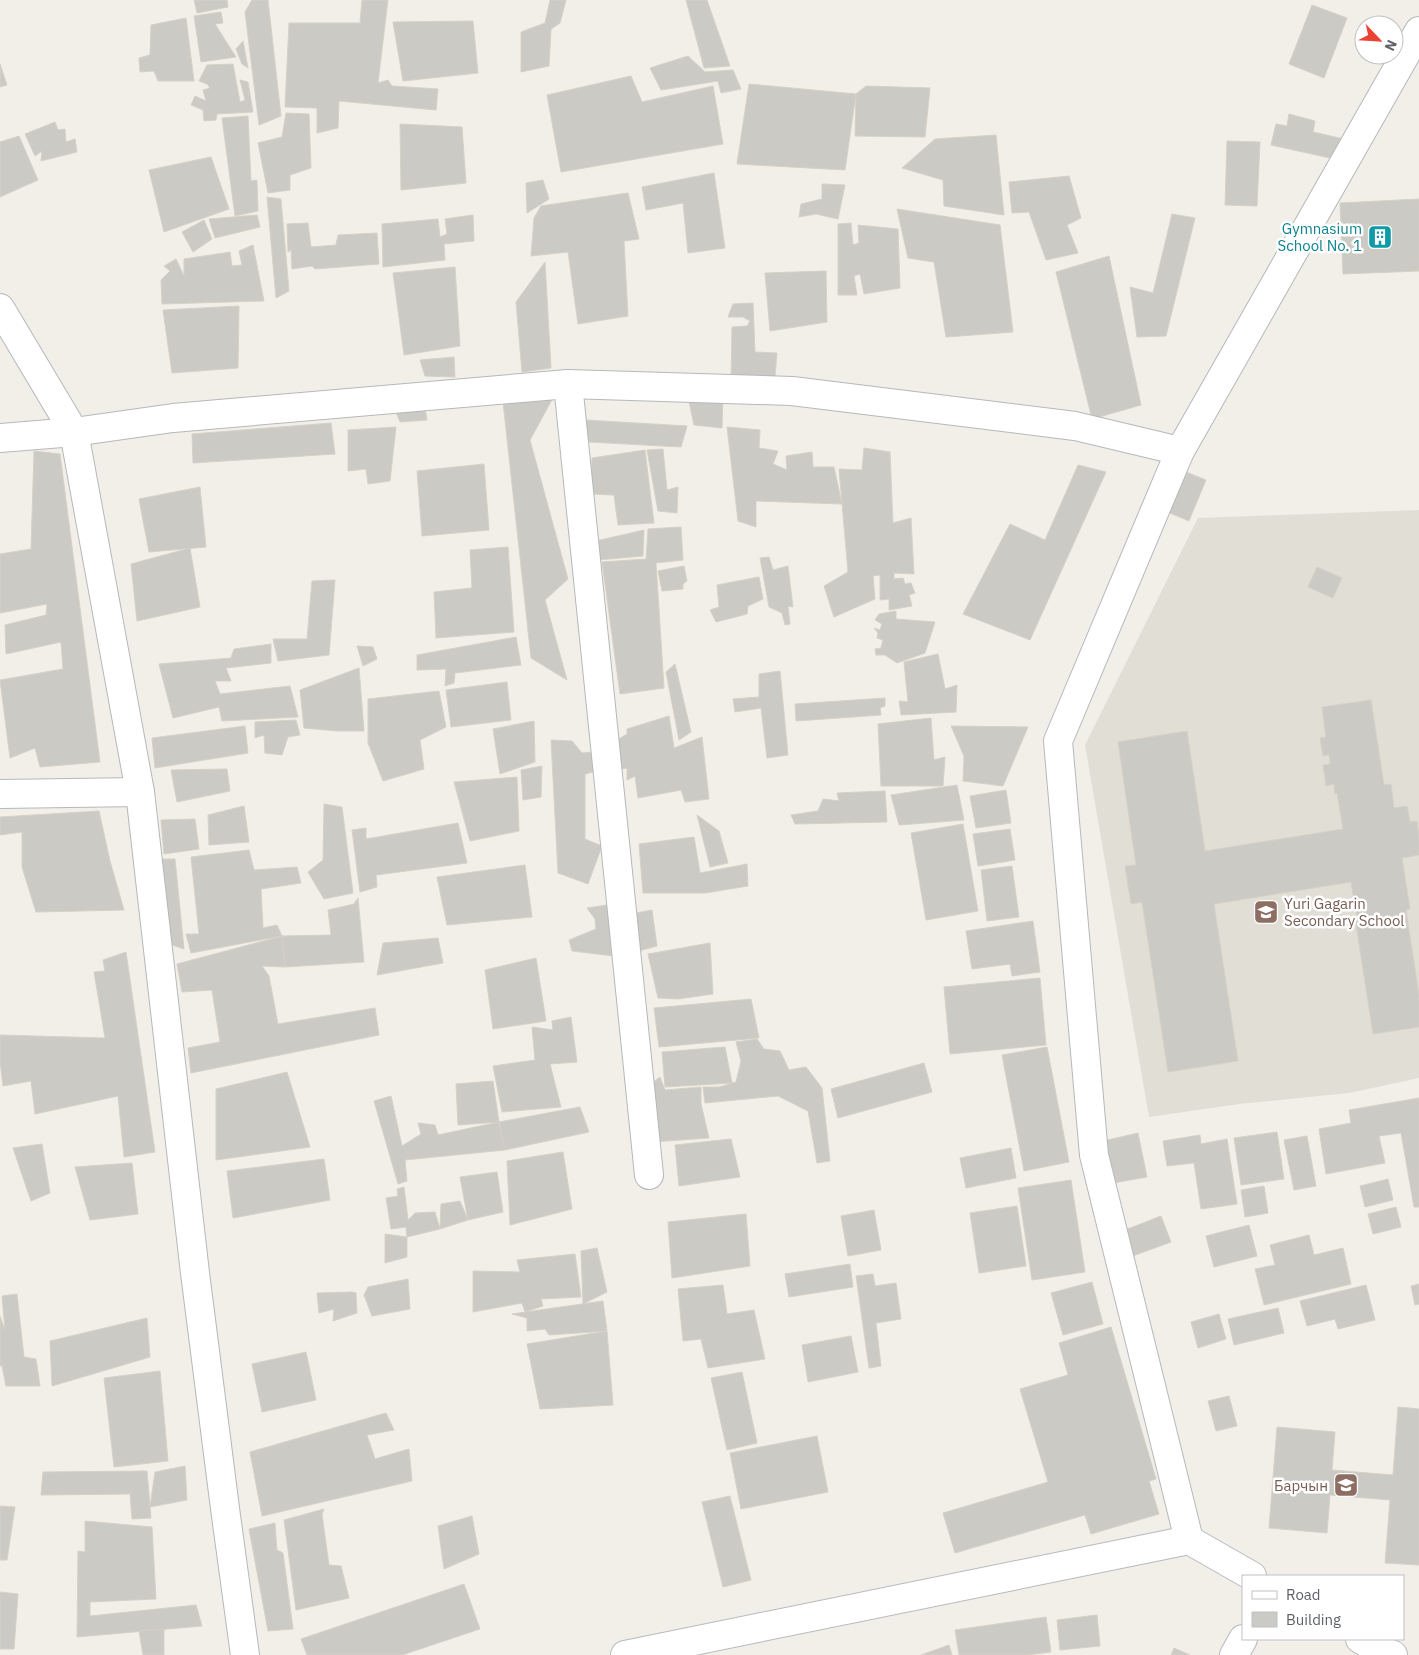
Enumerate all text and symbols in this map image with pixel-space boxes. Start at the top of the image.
north arrow [1354,15,1404,65]
text: N [1380,37,1401,54]
place label: Gymnasium School No. 1 [1277,219,1362,255]
building icon: Gymnasium School No. 1 [1367,224,1393,250]
place label: Yuri Gagarin Secondary School [1284,894,1404,930]
school or university icon: Yuri Gagarin Secondary School [1253,899,1279,925]
school or university icon: Барчын [1333,1472,1359,1498]
place label: Барчын [1274,1476,1328,1495]
legend [1242,1575,1404,1640]
text: Road [1286,1585,1321,1604]
text: Building [1286,1610,1341,1629]

